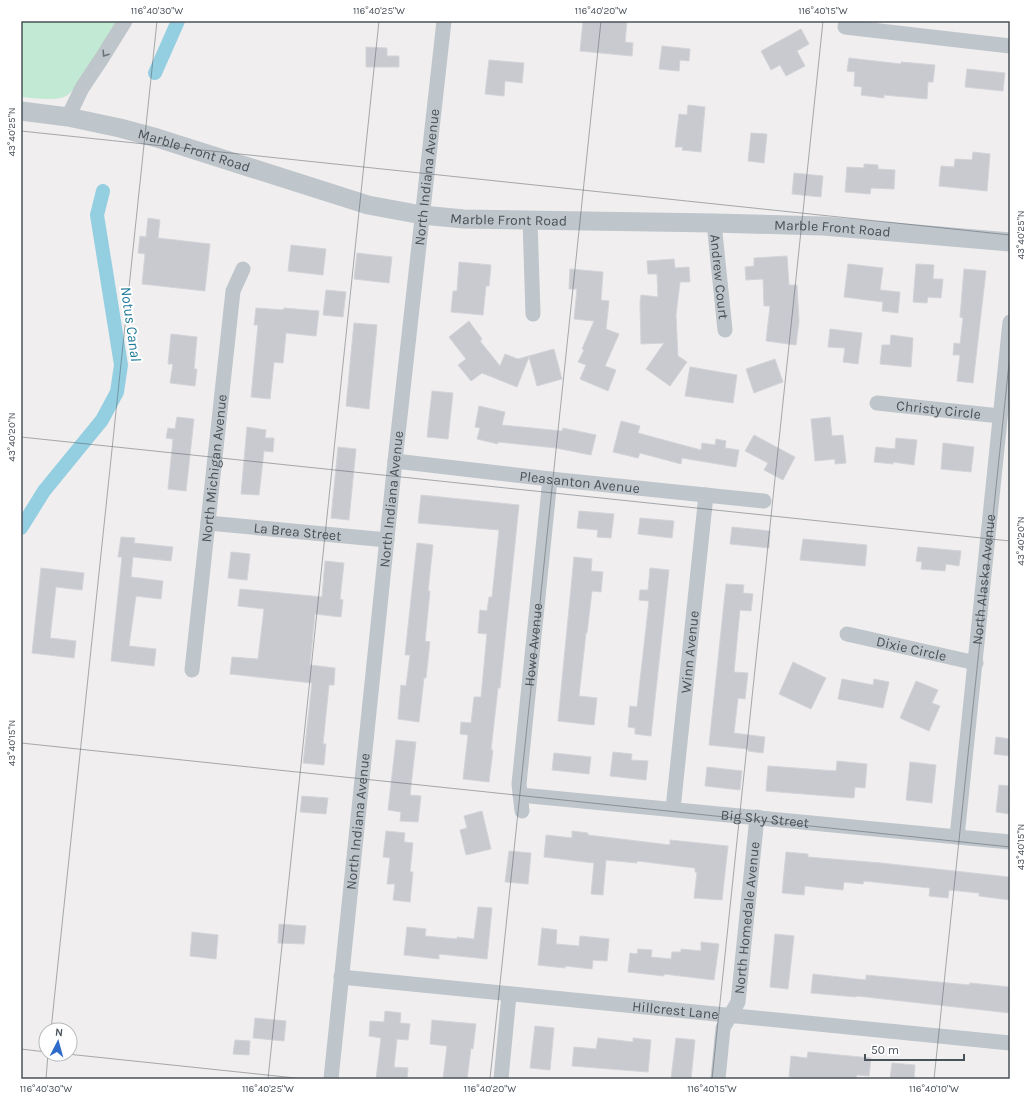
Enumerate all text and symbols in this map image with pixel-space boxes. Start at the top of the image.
text: 116°40'30"W [131,5,183,17]
text: 116°40'25"W [353,5,405,17]
text: 116°40'20"W [575,5,627,17]
text: 116°40'15"W [798,5,848,17]
one-way arrow [102,50,109,57]
text: 43°40'25"N [6,107,18,157]
street label: North Indiana Avenue [411,108,443,246]
street label: Marble Front Road [136,125,253,176]
street label: Marble Front Road [450,209,567,229]
text: 43°40'25"N [1015,210,1027,260]
street label: Marble Front Road [774,216,891,240]
street label: Andrew Court [707,233,732,320]
water label: Notus Canal [117,285,145,363]
street label: North Michigan Avenue [197,393,230,543]
street label: Christy Circle [896,397,982,422]
text: 43°40'20"N [6,412,18,462]
street label: North Indiana Avenue [376,430,407,568]
street label: Pleasanton Avenue [519,467,641,497]
street label: North Alaska Avenue [968,513,999,646]
text: 43°40'20"N [1015,516,1027,566]
street label: La Brea Street [253,519,342,544]
street label: Howe Avenue [520,602,546,687]
street label: Winn Avenue [677,610,702,694]
street label: Dixie Circle [875,632,948,665]
text: 43°40'15"N [6,720,18,766]
street label: North Indiana Avenue [342,752,373,891]
street label: Big Sky Street [720,806,810,831]
text: 43°40'15"N [1015,824,1027,870]
street label: North Homedale Avenue [730,841,763,995]
street label: Hillcrest Lane [631,997,719,1023]
north arrow [38,1022,78,1062]
text: N [54,1026,64,1039]
scale bar [865,1036,964,1062]
text: 50 m [871,1043,899,1057]
text: 116°40'30"W [20,1083,72,1095]
text: 116°40'25"W [242,1083,294,1095]
text: 116°40'20"W [464,1083,516,1095]
text: 116°40'15"W [687,1083,737,1095]
text: 116°40'10"W [909,1083,959,1095]

